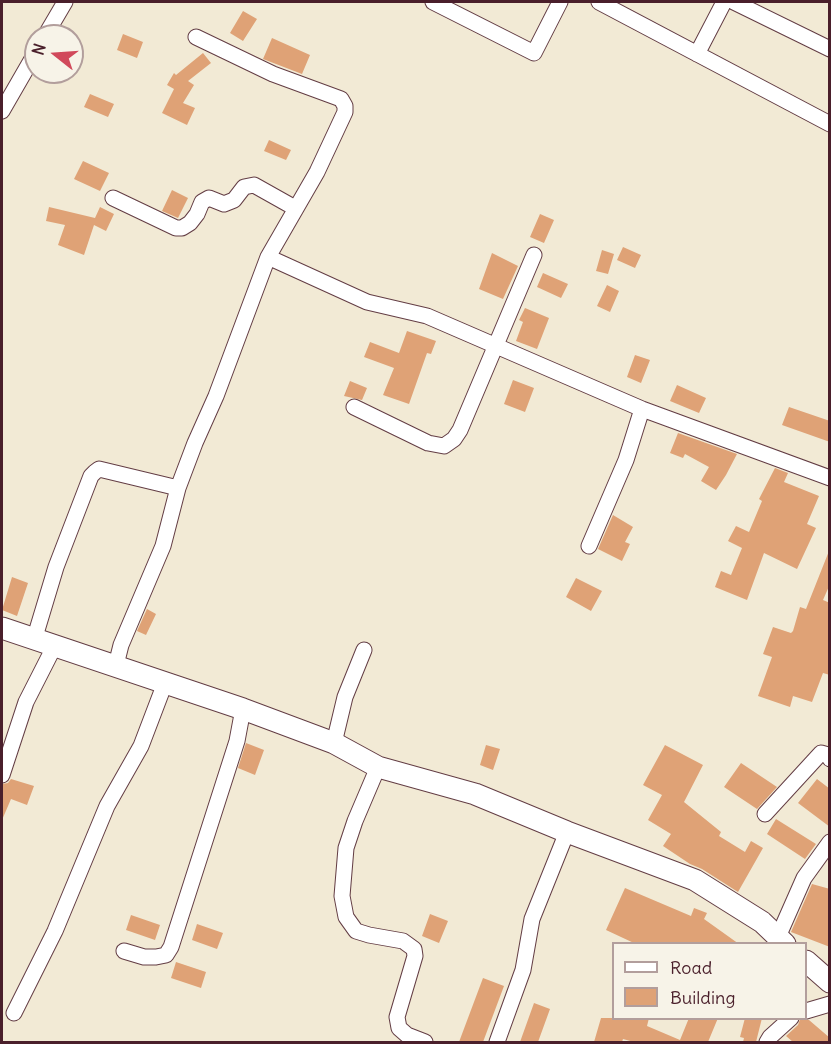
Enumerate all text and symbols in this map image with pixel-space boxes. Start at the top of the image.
north arrow [24,24,84,84]
text: N [28,41,50,58]
legend [612,942,807,1020]
text: Road [670,956,712,979]
text: Building [670,986,735,1009]

